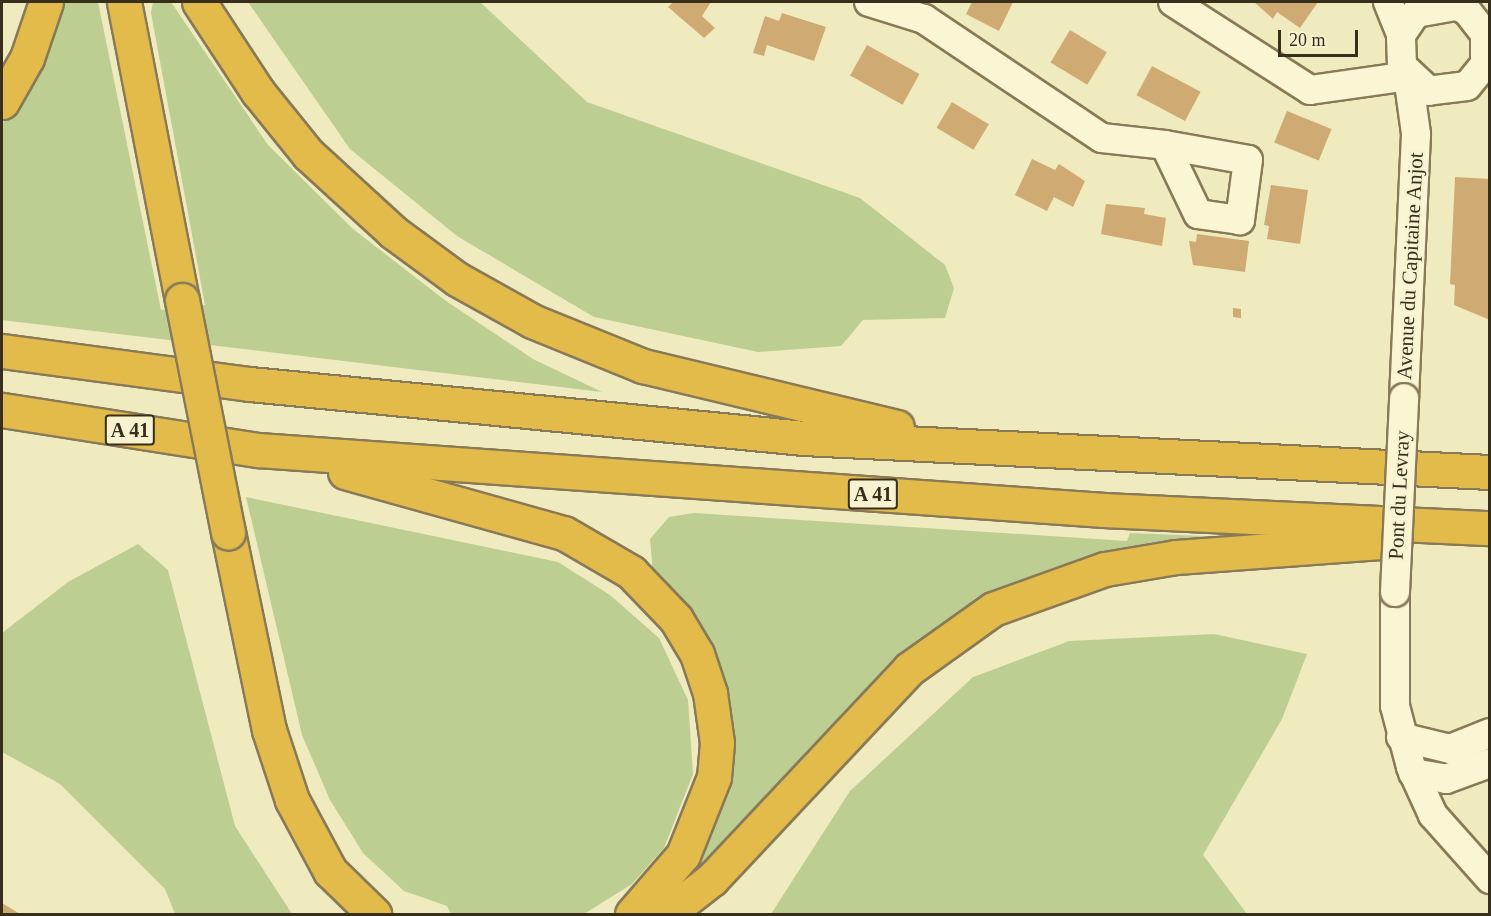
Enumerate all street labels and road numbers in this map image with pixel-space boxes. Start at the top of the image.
street label: Avenue du Capitaine Anjot [1391,151,1429,381]
road number: A 41 [103,413,157,447]
street label: Pont du Levray [1383,430,1415,560]
road number: A 41 [846,477,900,511]

